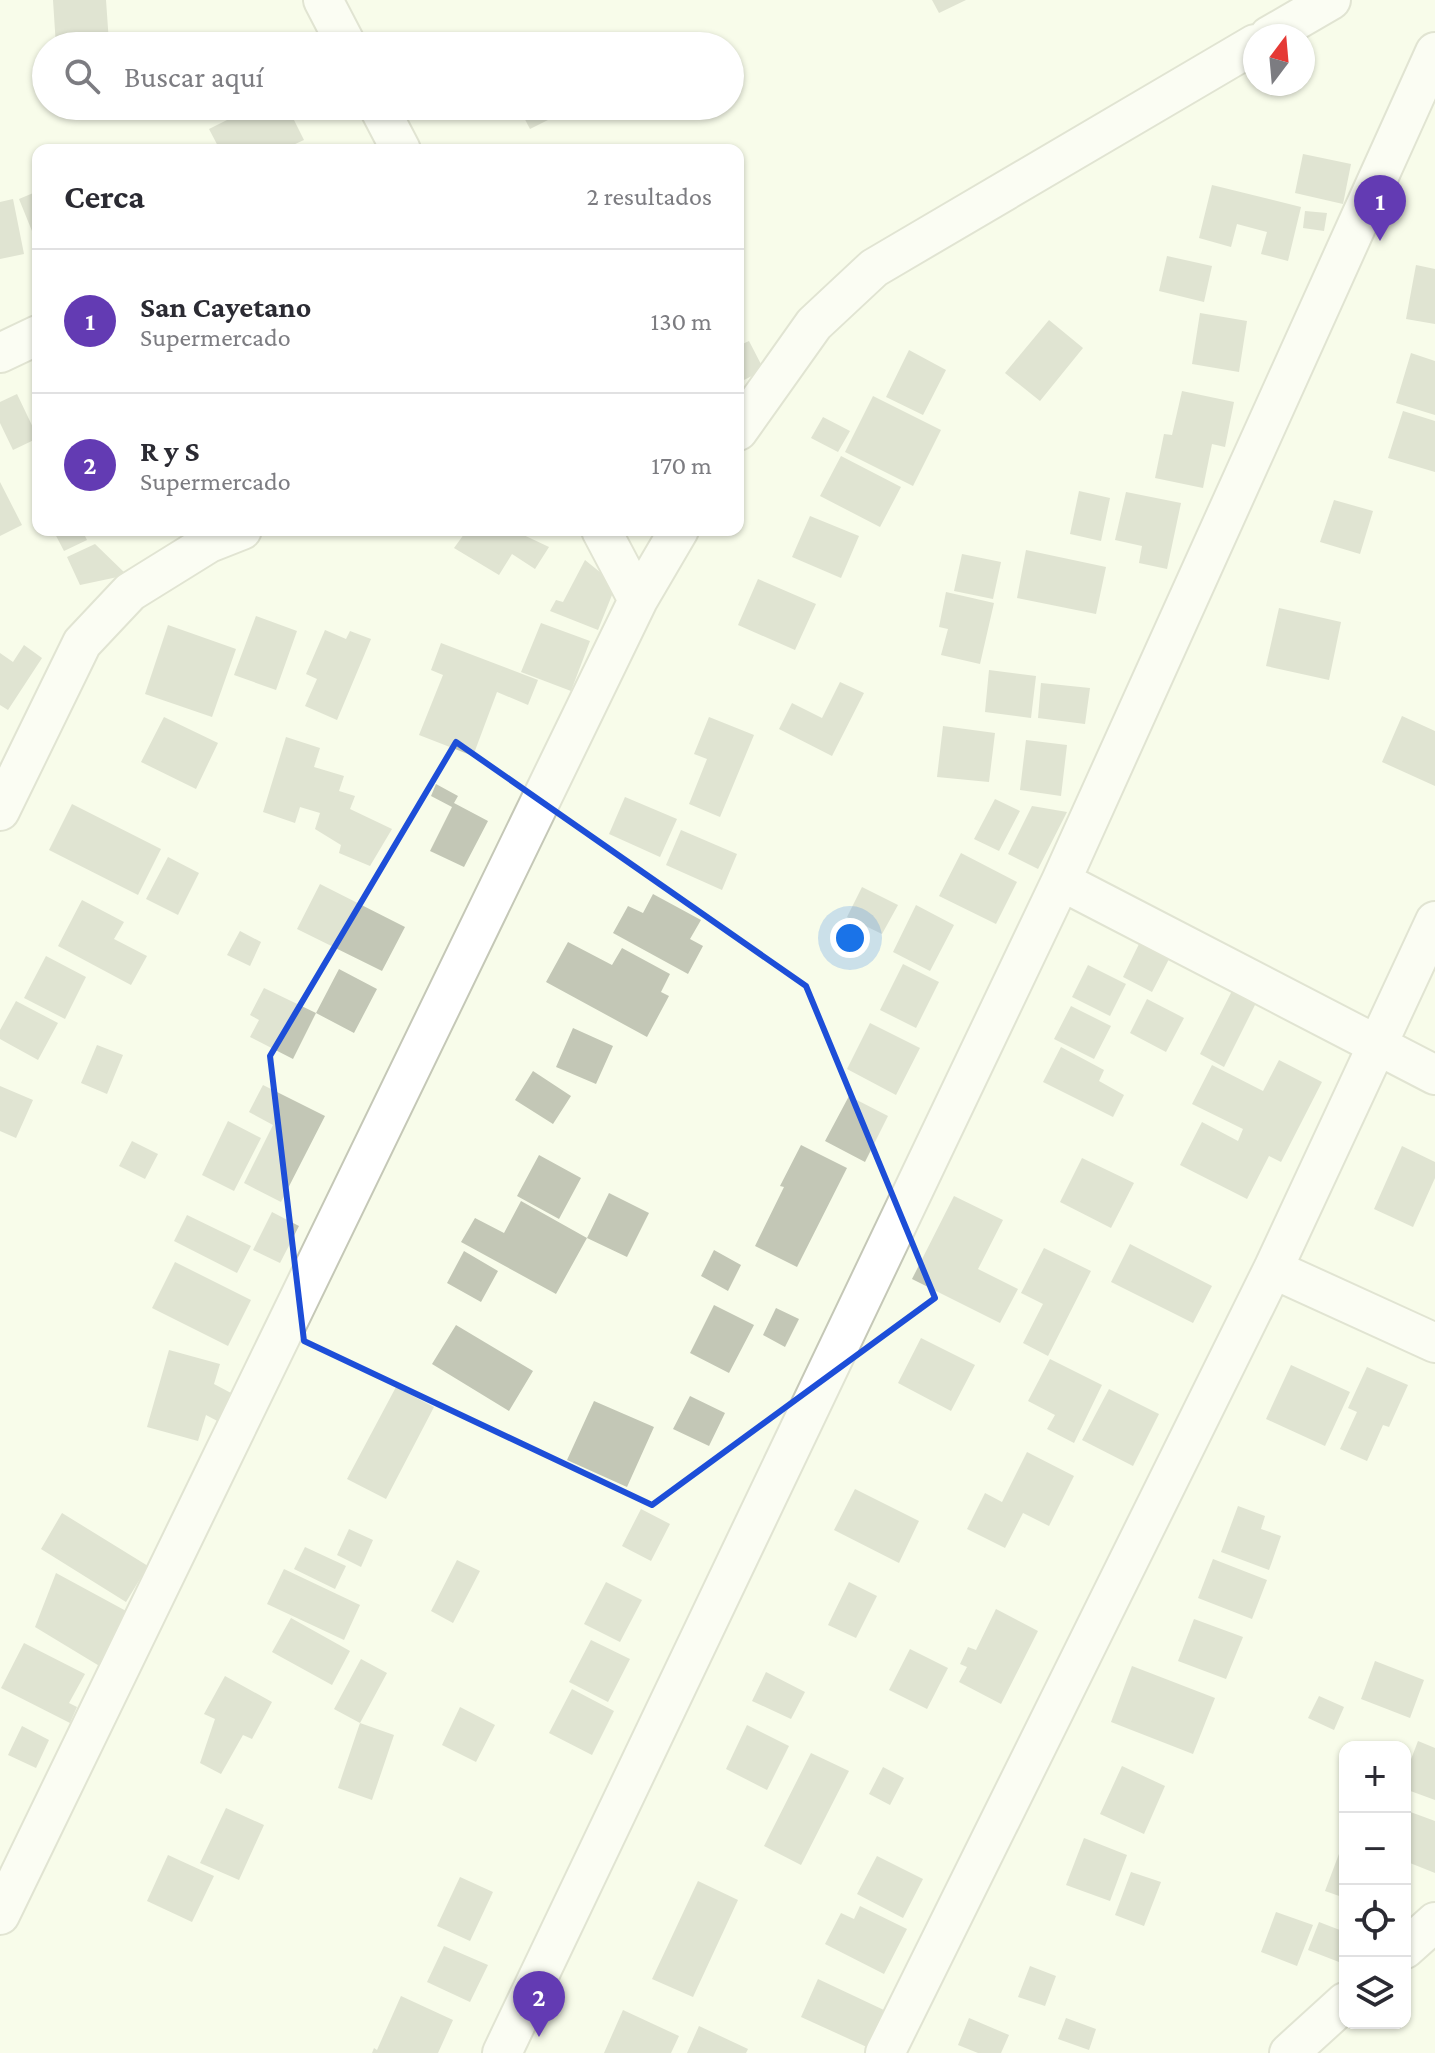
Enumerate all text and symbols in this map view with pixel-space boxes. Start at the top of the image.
north arrow [1243,24,1315,96]
search box [32,32,744,120]
icon: search [60,54,104,98]
text: Buscar aquí [124,60,264,93]
pin: 1 [1354,175,1406,241]
text: Cerca [64,178,145,215]
text: 2 resultados [586,182,712,211]
text: San Cayetano [140,290,311,323]
text: 1 [85,307,95,336]
text: 130 m [651,307,712,336]
text: Supermercado [140,323,291,352]
text: R y S [140,434,199,467]
text: 2 [83,451,97,480]
text: 170 m [651,451,712,480]
text: Supermercado [140,467,291,496]
your location [830,918,870,958]
map controls [1339,1741,1411,2029]
button: + [1339,1741,1411,1813]
button: − [1339,1813,1411,1885]
button: locate [1339,1885,1411,1957]
button: layers [1339,1957,1411,2029]
pin: 2 [513,1971,565,2037]

